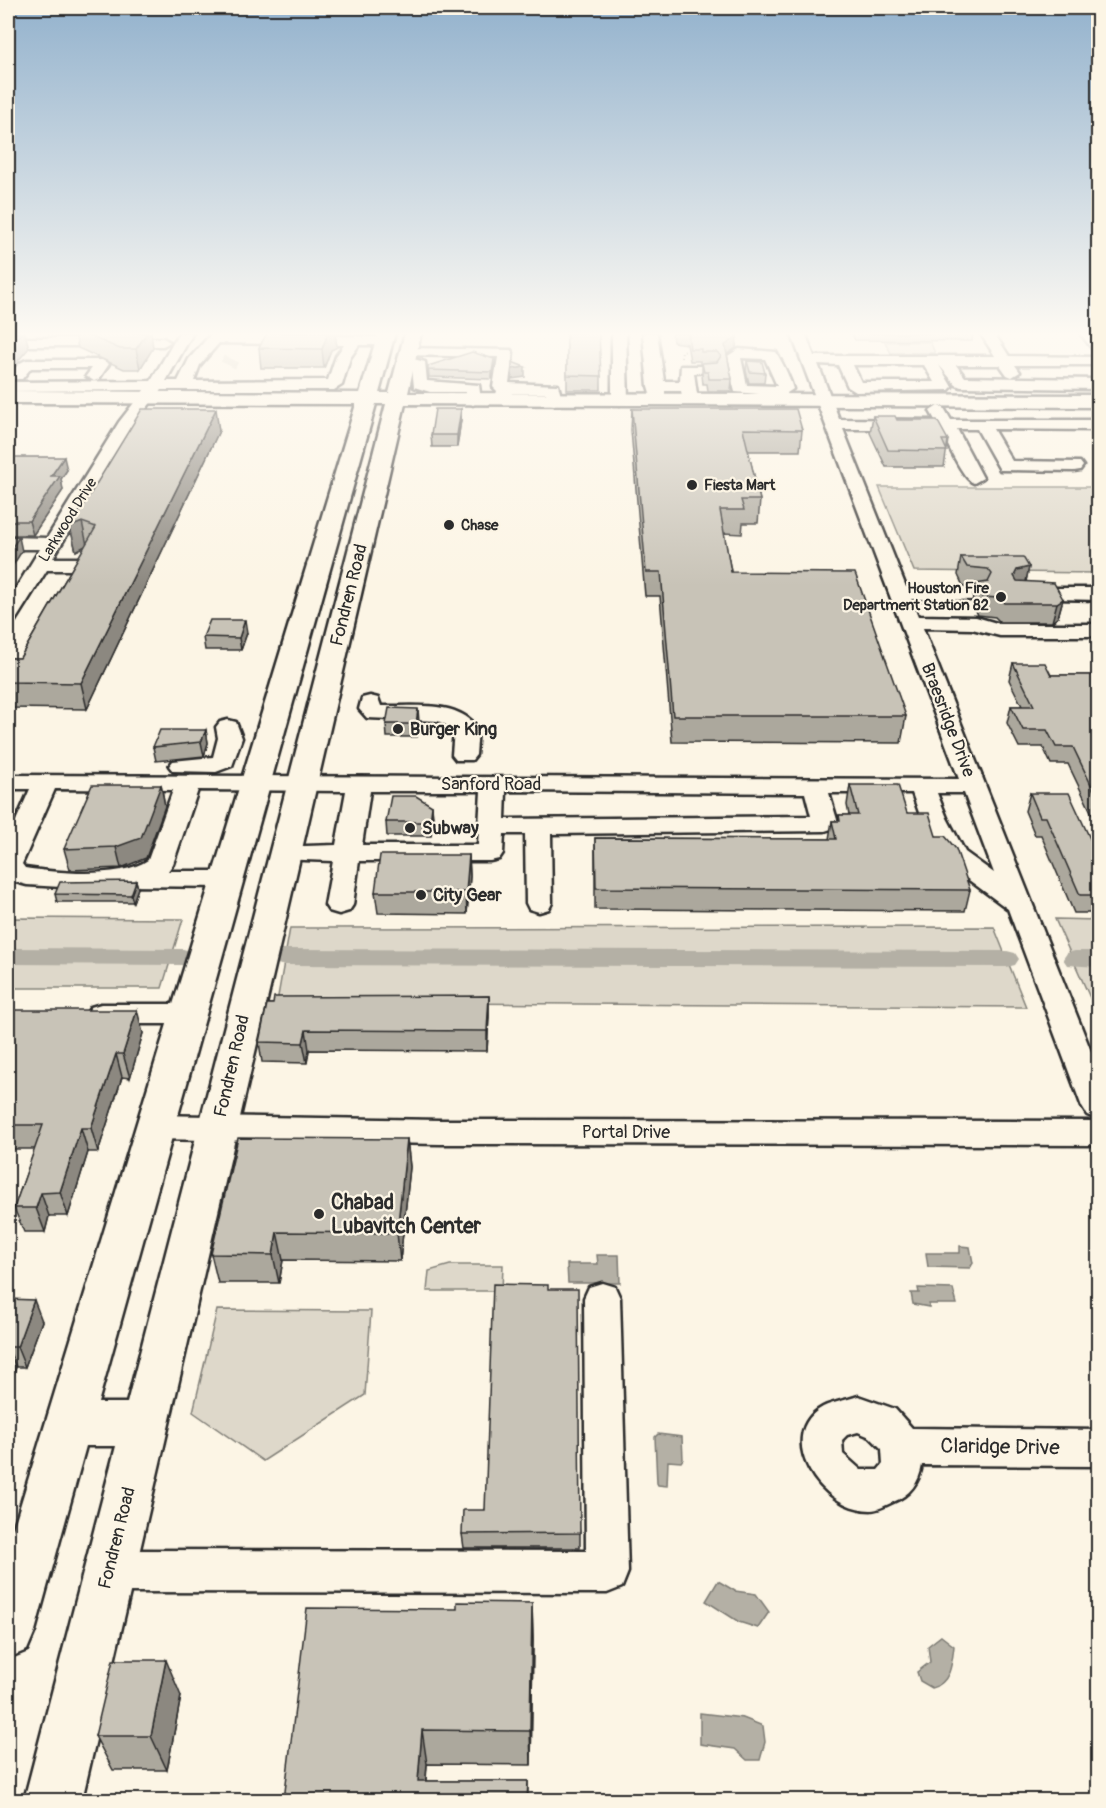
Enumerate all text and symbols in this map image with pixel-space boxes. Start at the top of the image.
street label: Larkwood Drive [35,474,102,566]
place label: Fiesta Mart [704,476,776,495]
marker: Fiesta Mart [685,478,699,492]
place label: Chase [461,516,499,535]
marker: Chase [442,518,456,532]
street label: Fondren Road [325,542,373,648]
place label: Houston Fire Department Station 82 [843,579,990,615]
marker: Houston Fire Department Station 82 [994,590,1008,604]
street label: Braesridge Drive [916,660,980,780]
place label: Burger King [410,718,497,741]
marker: Burger King [391,722,405,736]
street label: Sanford Road [441,773,541,796]
place label: Subway [422,817,479,840]
marker: Subway [403,821,417,835]
place label: City Gear [433,884,502,907]
marker: City Gear [414,888,428,902]
street label: Fondren Road [209,1013,255,1119]
street label: Portal Drive [582,1121,670,1144]
place label: Chabad Lubavitch Center [331,1189,482,1240]
marker: Chabad Lubavitch Center [312,1207,326,1221]
street label: Claridge Drive [940,1432,1061,1462]
street label: Fondren Road [93,1485,141,1591]

